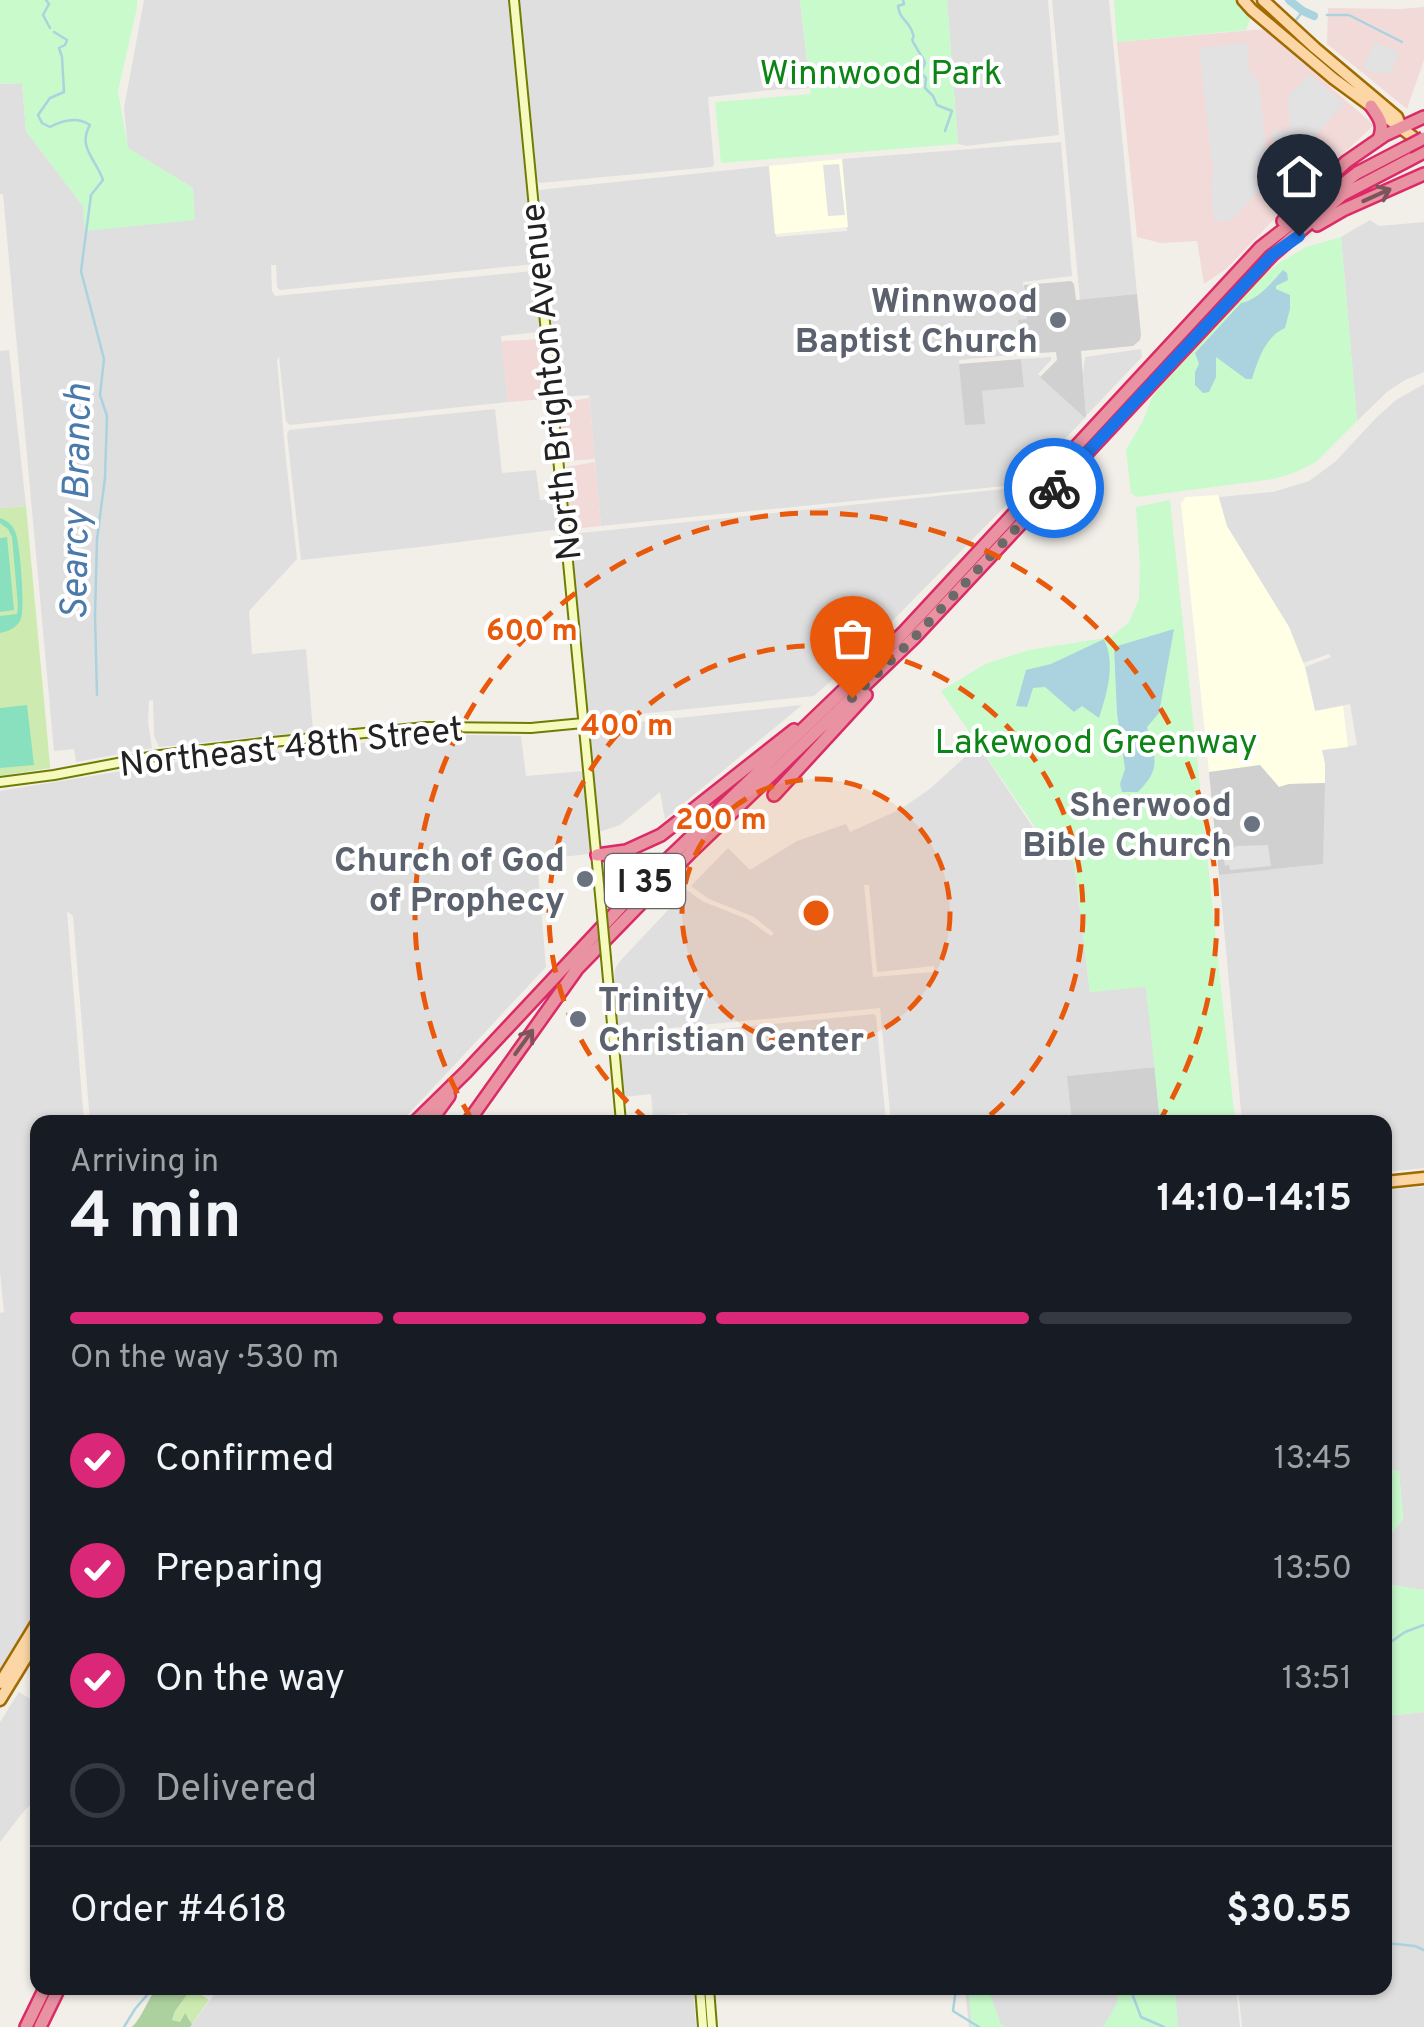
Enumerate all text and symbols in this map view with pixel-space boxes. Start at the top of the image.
park label: Winnwood Park [760,53,1002,97]
pin [1257,134,1342,237]
icon: home [1272,149,1327,204]
one-way arrow [1361,185,1392,203]
street label: North Brighton Avenue [512,201,594,562]
place label: Winnwood Baptist Church [795,281,1038,365]
marker: Winnwood Baptist Church [1047,309,1069,331]
water label: Searcy Branch [52,383,105,621]
courier [1004,438,1104,538]
icon: bike [1027,461,1082,516]
pin [810,596,895,699]
icon: bag [825,611,880,666]
text: 600 m [486,614,578,651]
street label: Northeast 48th Street [117,709,465,789]
text: 400 m [581,709,673,746]
park label: Lakewood Greenway [934,722,1258,766]
place label: Sherwood Bible Church [1022,785,1232,869]
text: 200 m [675,803,767,840]
marker: Sherwood Bible Church [1241,813,1263,835]
place label: Church of God of Prophecy [334,840,565,924]
road number: I 35 [605,854,685,908]
marker: Church of God of Prophecy [574,868,596,890]
centre of rings [798,895,834,931]
place label: Trinity Christian Center [598,980,865,1064]
marker: Trinity Christian Center [567,1008,589,1030]
one-way arrow [513,1029,534,1057]
text: Arriving in [70,1143,219,1183]
text: 14:10–14:15 [1157,1176,1352,1225]
text: 4 min [70,1179,242,1261]
text: On the way · 530 m [70,1339,339,1379]
icon: check [70,1433,125,1488]
text: Confirmed [155,1436,334,1485]
text: 13:45 [1274,1440,1352,1480]
icon: check [70,1543,125,1598]
text: Preparing [155,1546,324,1595]
text: 13:50 [1273,1550,1352,1590]
icon: check [70,1653,125,1708]
text: On the way [155,1656,345,1705]
text: 13:51 [1282,1660,1352,1700]
text: Delivered [155,1766,317,1815]
text: Order #4618 [70,1887,287,1936]
text: $30.55 [1226,1887,1352,1936]

